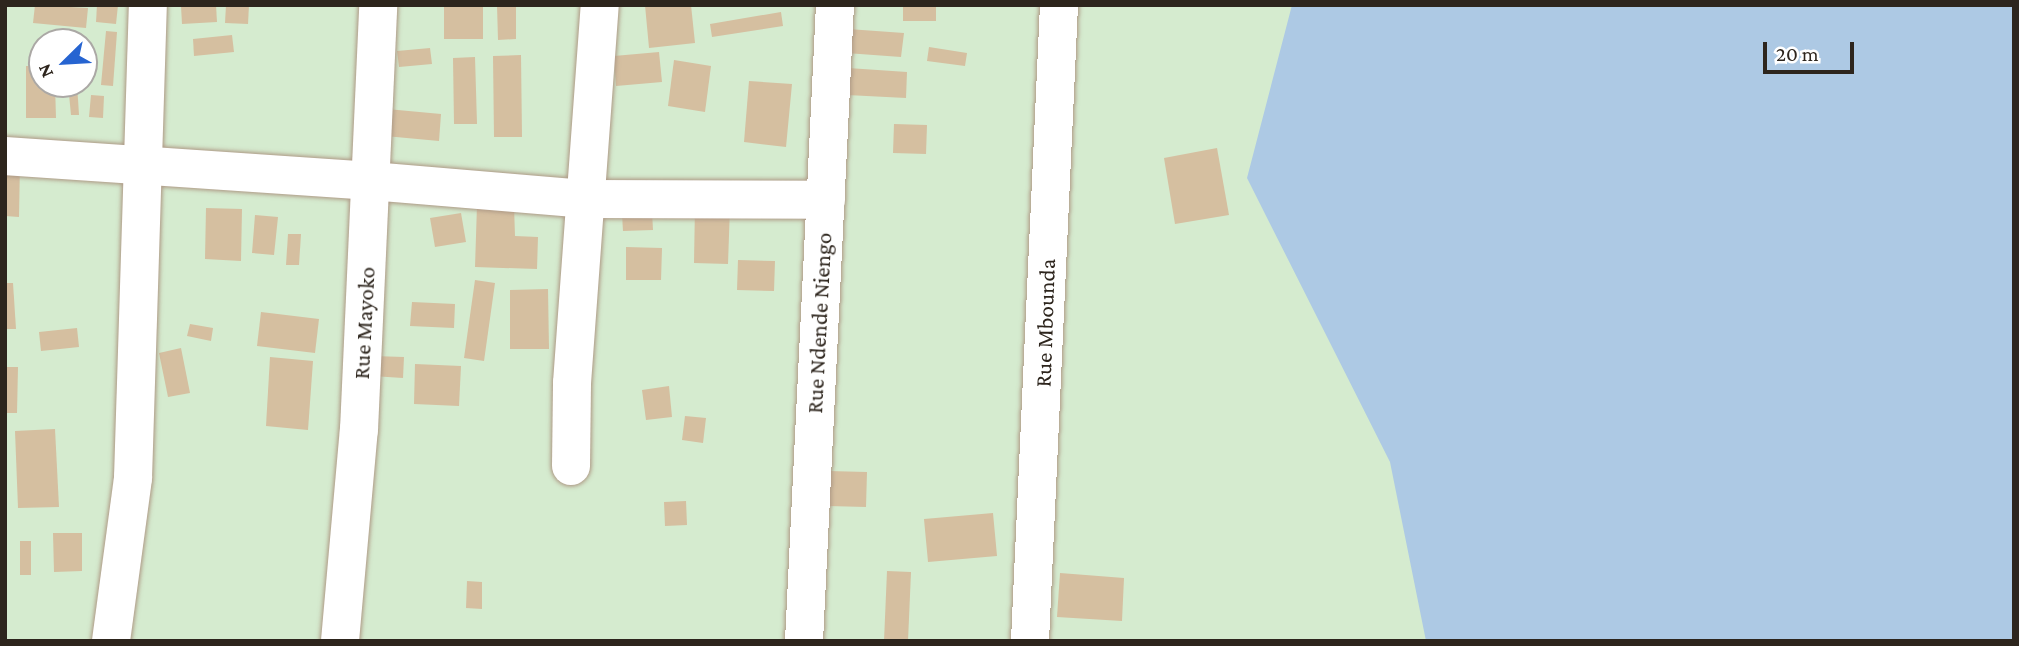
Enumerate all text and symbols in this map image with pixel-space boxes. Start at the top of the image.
north arrow [28,28,98,98]
scale bar [1767,28,1858,72]
text: 20 m [1776,42,1819,66]
text: N [33,61,57,81]
street label: Rue Ndende Niengo [800,232,838,414]
street label: Rue Mbounda [1029,258,1061,388]
street label: Rue Mayoko [347,266,381,380]

